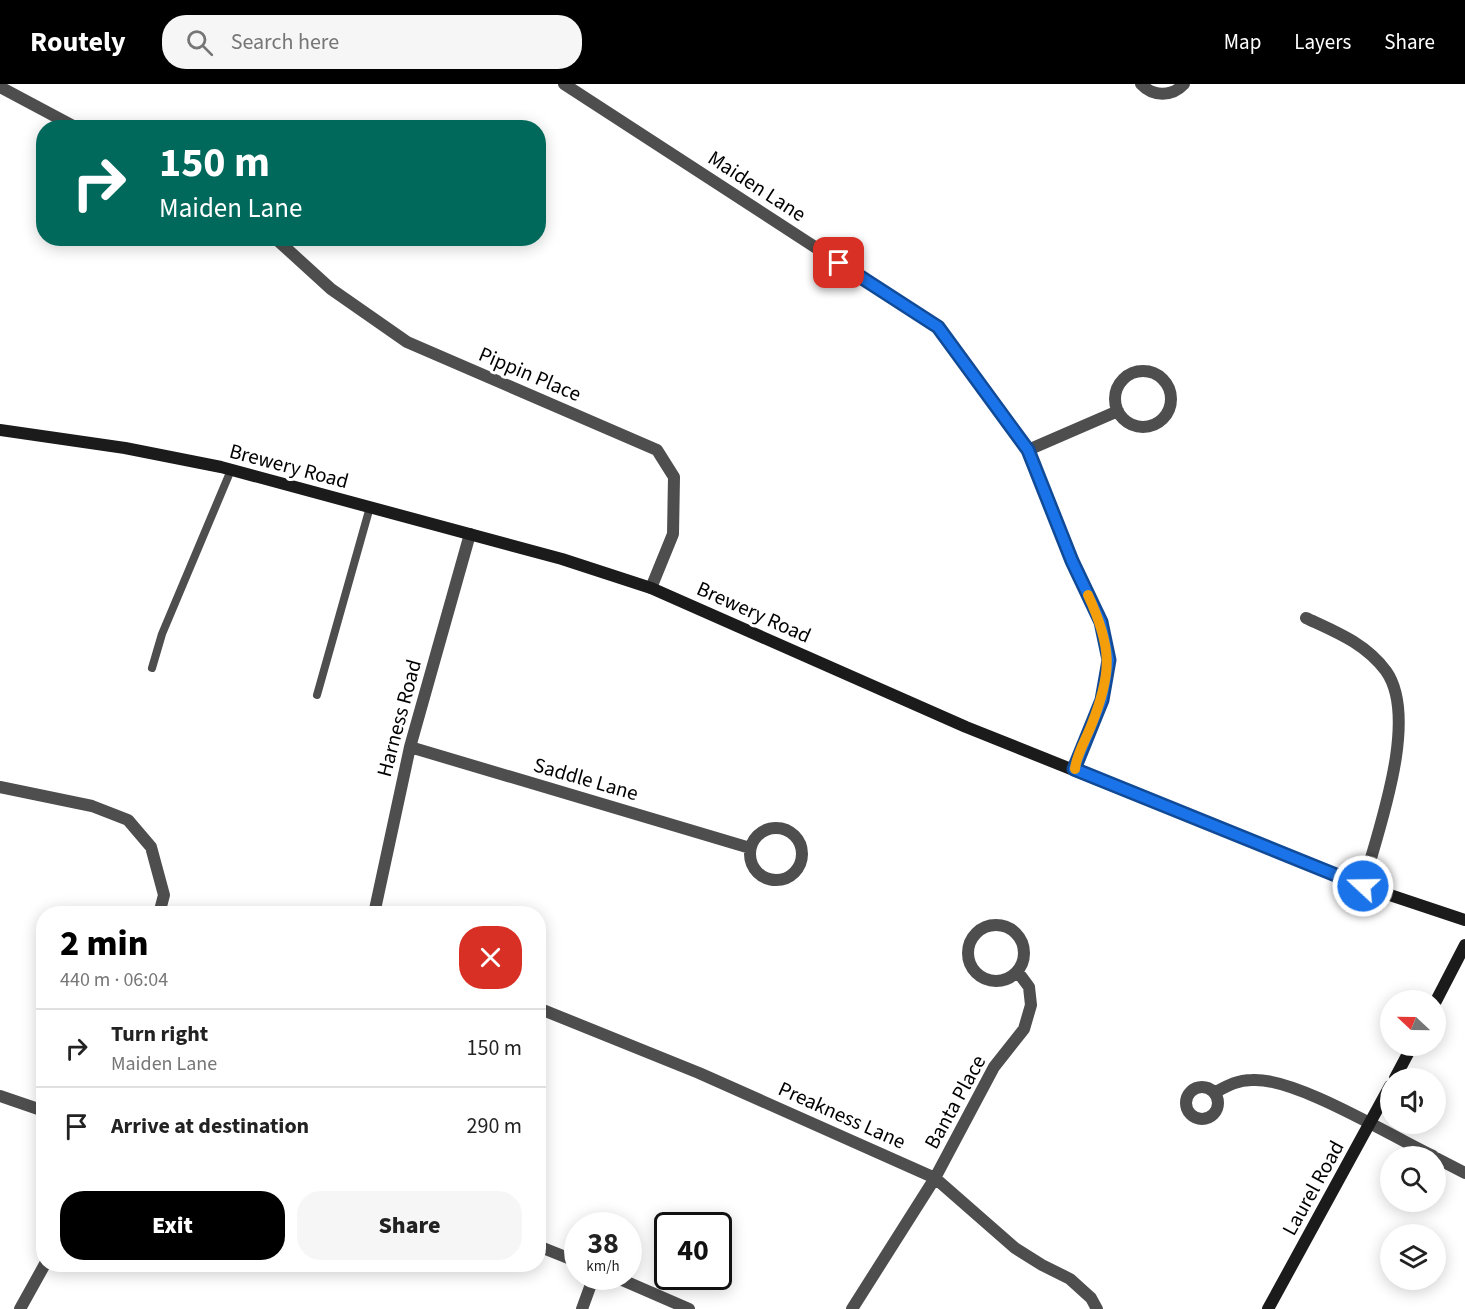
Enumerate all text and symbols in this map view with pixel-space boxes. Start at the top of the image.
search box [162,15,582,69]
text: Routely [30,22,126,62]
icon: search [183,26,216,59]
text: Search here [231,26,339,58]
text: Map [1224,27,1261,57]
text: Layers [1294,27,1351,57]
text: Share [1384,27,1435,57]
text: 150 m [159,133,270,193]
street label: Maiden Lane [702,143,812,229]
icon: right [60,144,138,222]
text: Maiden Lane [159,189,302,228]
pin [813,237,864,288]
icon: arrive [822,246,855,279]
street label: Pippin Place [474,339,586,409]
street label: Brewery Road [226,436,352,496]
street label: Brewery Road [692,573,816,651]
street label: Harness Road [369,656,429,780]
street label: Saddle Lane [530,750,642,808]
position arrow [1331,854,1395,918]
text: 2 min [60,918,148,969]
button: close [459,926,522,989]
text: 440 m · 06:04 [60,966,168,994]
north arrow [1380,990,1446,1056]
map controls [1380,990,1446,1290]
text: Turn right [111,1018,208,1050]
icon: right [60,1032,93,1065]
text: 150 m [467,1032,522,1064]
text: Maiden Lane [111,1050,217,1078]
street label: Banta Place [917,1050,993,1154]
button: sound [1380,1068,1446,1134]
street label: Preakness Lane [774,1074,910,1156]
icon: arrive [60,1110,93,1143]
text: Arrive at destination [111,1110,309,1142]
text: 290 m [467,1110,522,1142]
street label: Laurel Road [1275,1135,1351,1241]
button: search [1380,1146,1446,1212]
button: Exit [60,1191,285,1260]
button: Share [297,1191,522,1260]
speed limit sign: 40 [654,1212,732,1290]
text: 38 [587,1222,619,1265]
button: layers [1380,1224,1446,1290]
text: km/h [586,1256,620,1277]

